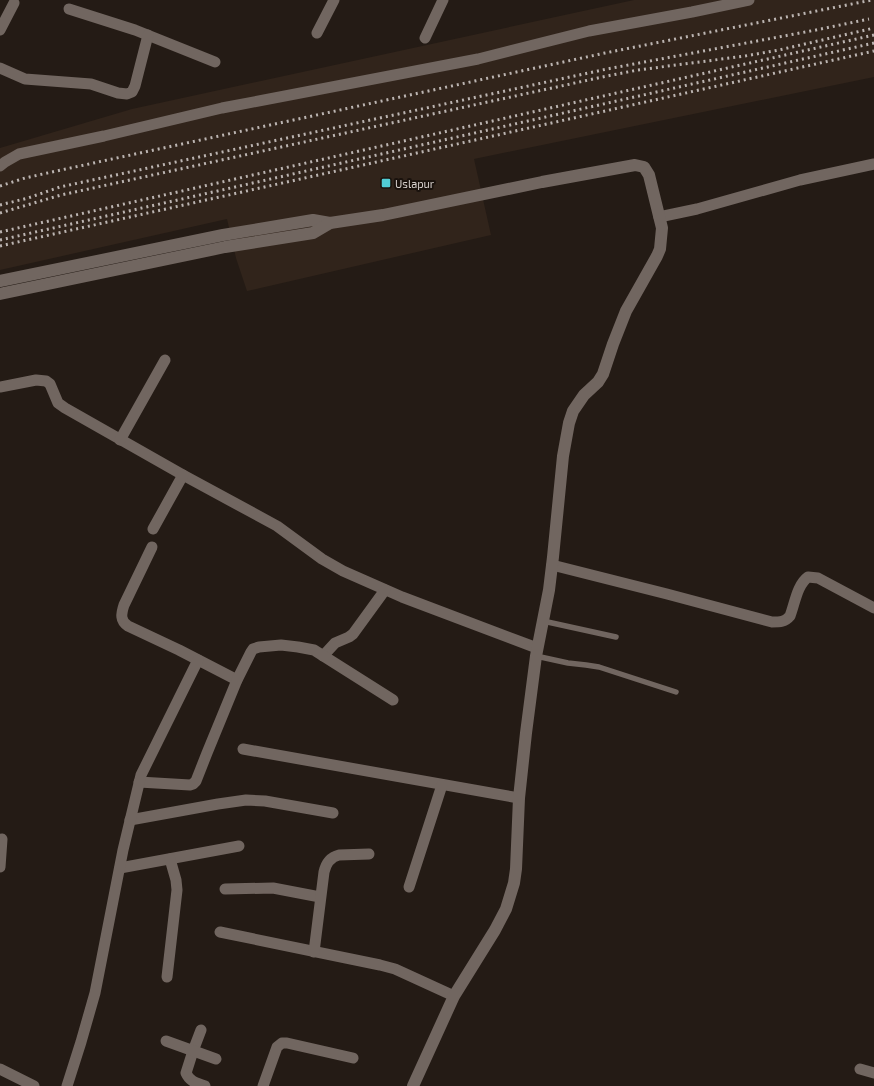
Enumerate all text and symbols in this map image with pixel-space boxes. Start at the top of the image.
marker: Uslapur [380,177,392,189]
place label: Uslapur [395,177,435,190]

